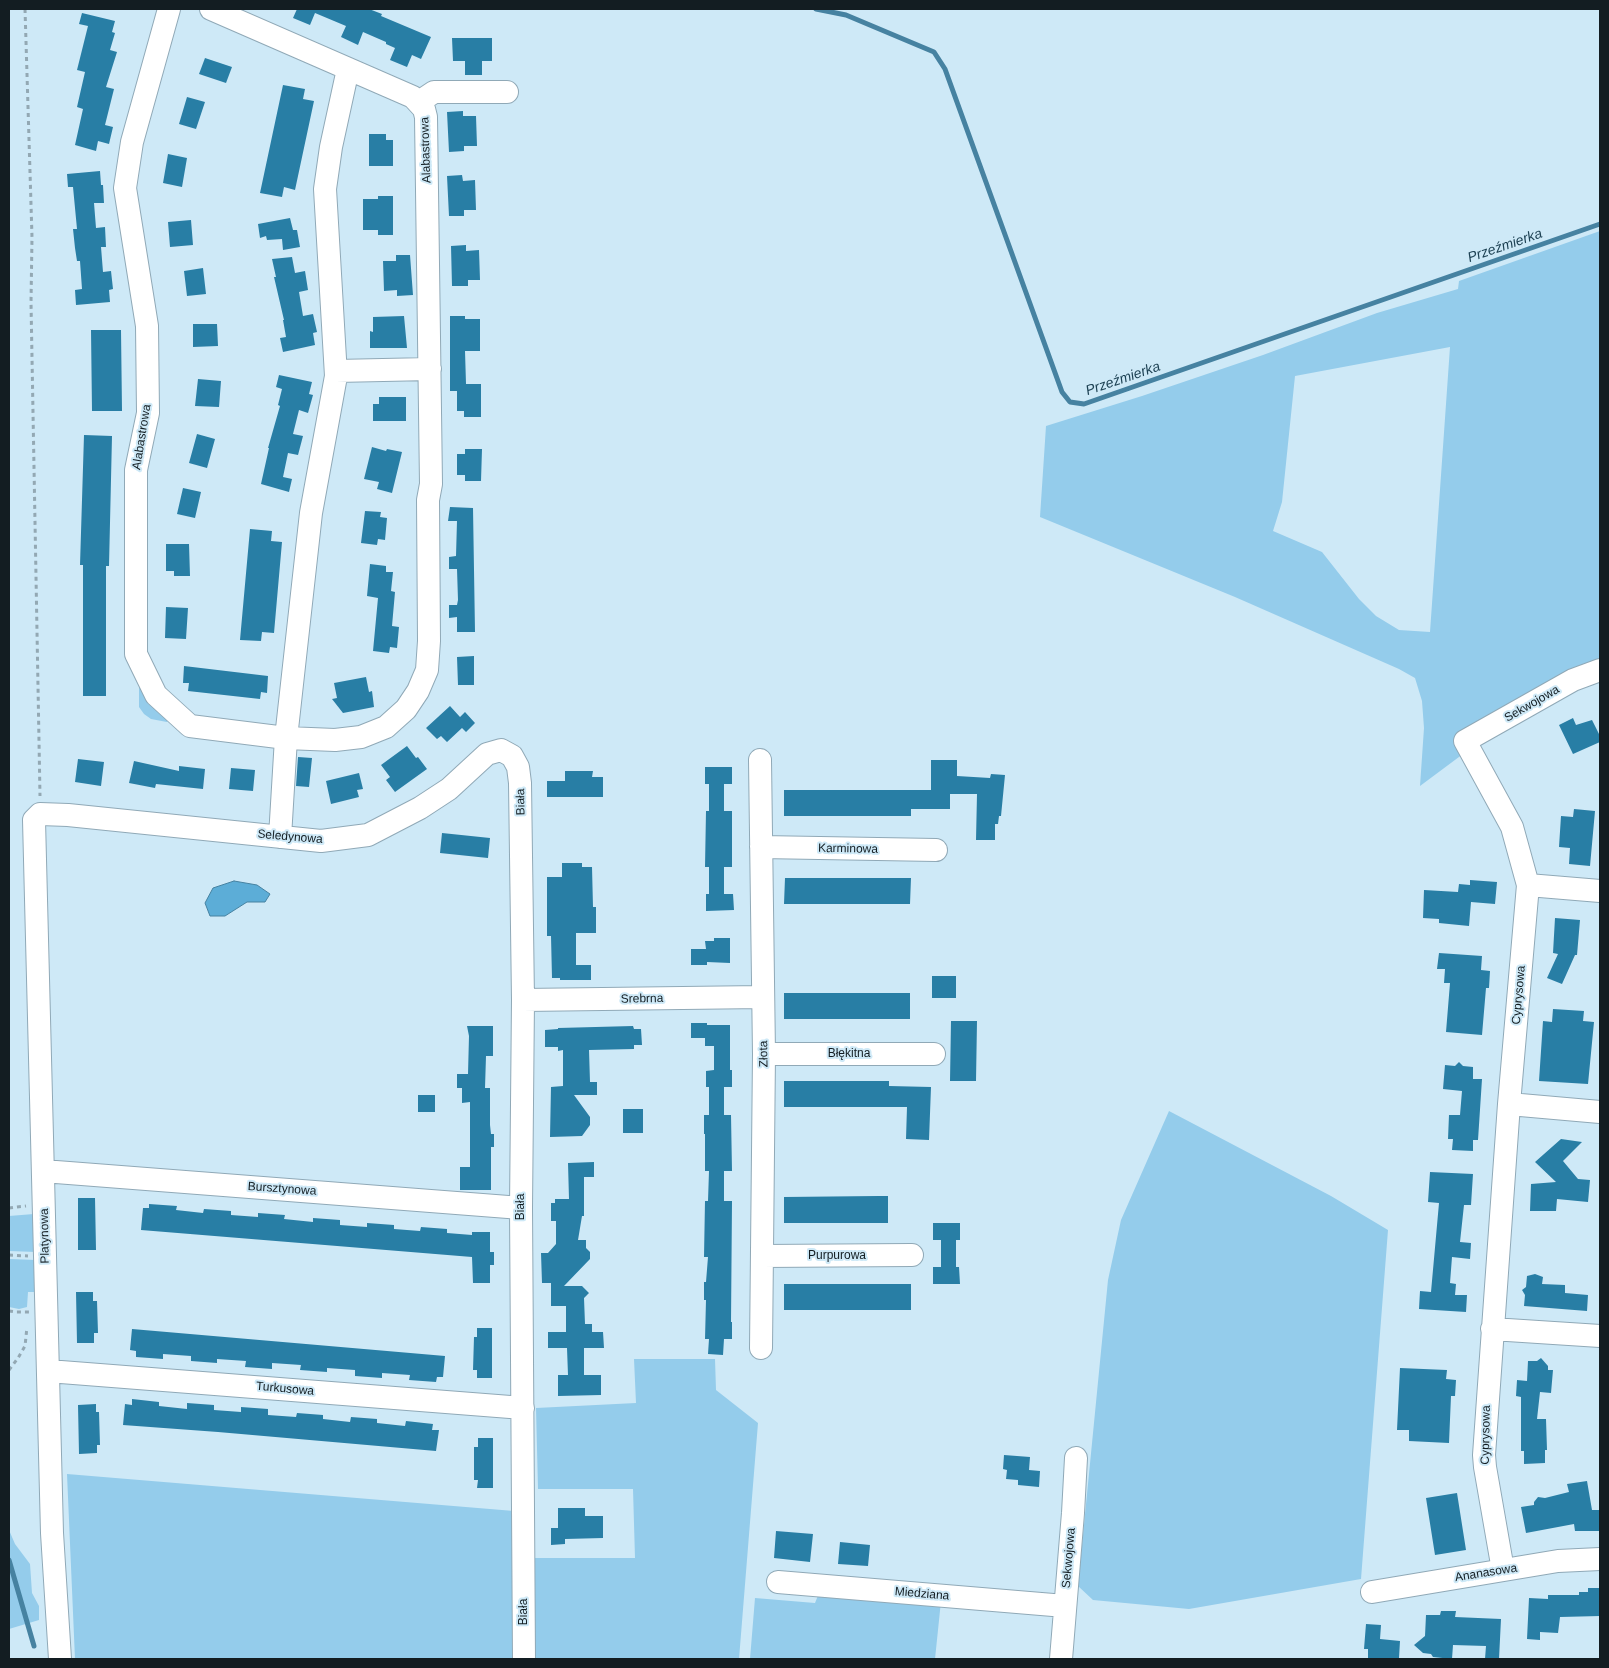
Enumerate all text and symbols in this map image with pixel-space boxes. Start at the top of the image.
street label: Alabastrowa [418,117,434,183]
water label: Przeźmierka [1465,225,1545,267]
water label: Przeźmierka [1083,358,1163,400]
street label: Alabastrowa [130,403,154,471]
street label: Sekwojowa [1502,683,1562,725]
street label: Biała [514,789,528,815]
street label: Seledynowa [257,827,323,847]
street label: Karminowa [818,841,878,857]
street label: Cyprysowa [1509,965,1529,1025]
street label: Srebrna [621,991,663,1007]
street label: Złota [757,1041,771,1067]
street label: Błękitna [828,1047,870,1061]
street label: Bursztynowa [247,1179,317,1199]
street label: Biała [514,1194,528,1220]
street label: Platynowa [37,1208,53,1264]
street label: Purpurowa [808,1249,866,1263]
street label: Turkusowa [255,1379,315,1399]
street label: Cyprysowa [1478,1405,1494,1465]
street label: Sekwojowa [1059,1527,1079,1589]
street label: Ananasowa [1454,1561,1518,1585]
street label: Miedziana [894,1584,950,1604]
street label: Biała [517,1599,531,1625]

